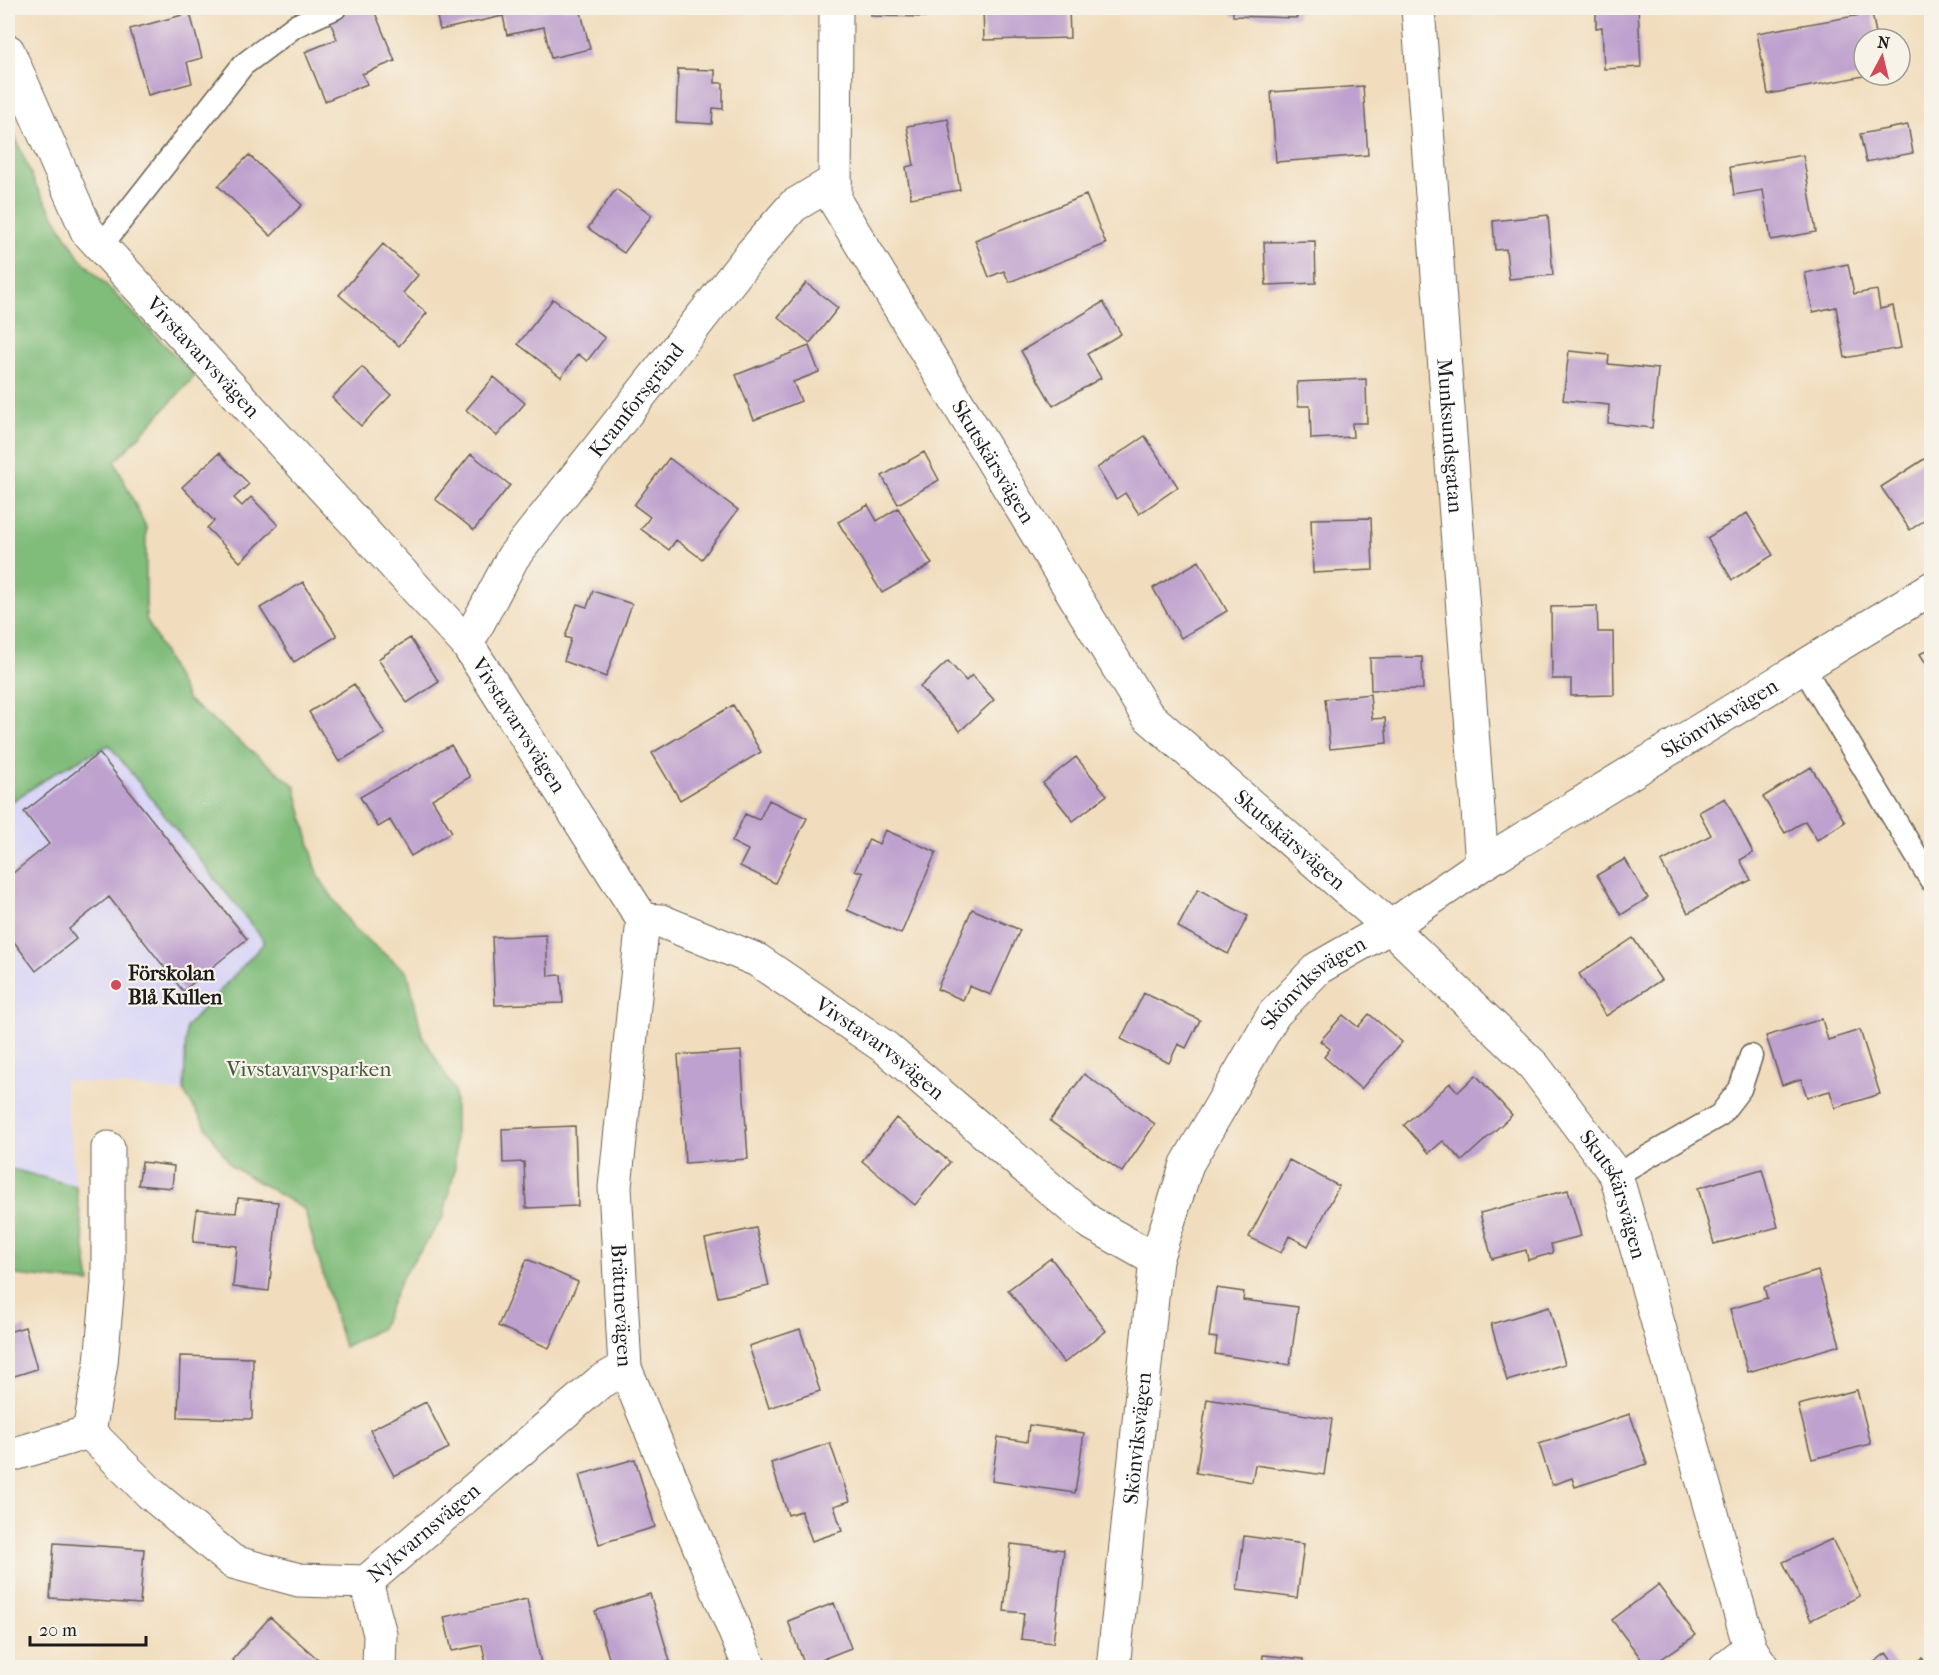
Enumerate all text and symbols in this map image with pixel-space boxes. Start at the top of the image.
north arrow [1852,27,1912,87]
text: N [1877,32,1892,53]
street label: Vivstavarvsvägen [141,291,265,423]
street label: Kramforsgränd [584,338,689,462]
street label: Munksundsgatan [1432,358,1468,514]
street label: Skutskärsvägen [947,396,1040,528]
street label: Vivstavarvsvägen [466,652,571,797]
street label: Skönviksvägen [1656,673,1782,763]
street label: Skutskärsvägen [1229,785,1351,895]
street label: Skönviksvägen [1256,931,1370,1034]
place label: Förskolan Blå Kullen [127,961,223,1009]
marker: Förskolan Blå Kullen [109,978,123,992]
street label: Vivstavarvsvägen [810,991,949,1105]
park label: Vivstavarvsparken [226,1057,391,1081]
street label: Skutskärsvägen [1574,1125,1651,1262]
street label: Brättnevägen [606,1243,637,1368]
street label: Skönviksvägen [1118,1371,1156,1506]
street label: Nykvarnsvägen [363,1478,485,1587]
scale bar [30,1609,146,1647]
text: 20 m [39,1620,77,1641]

